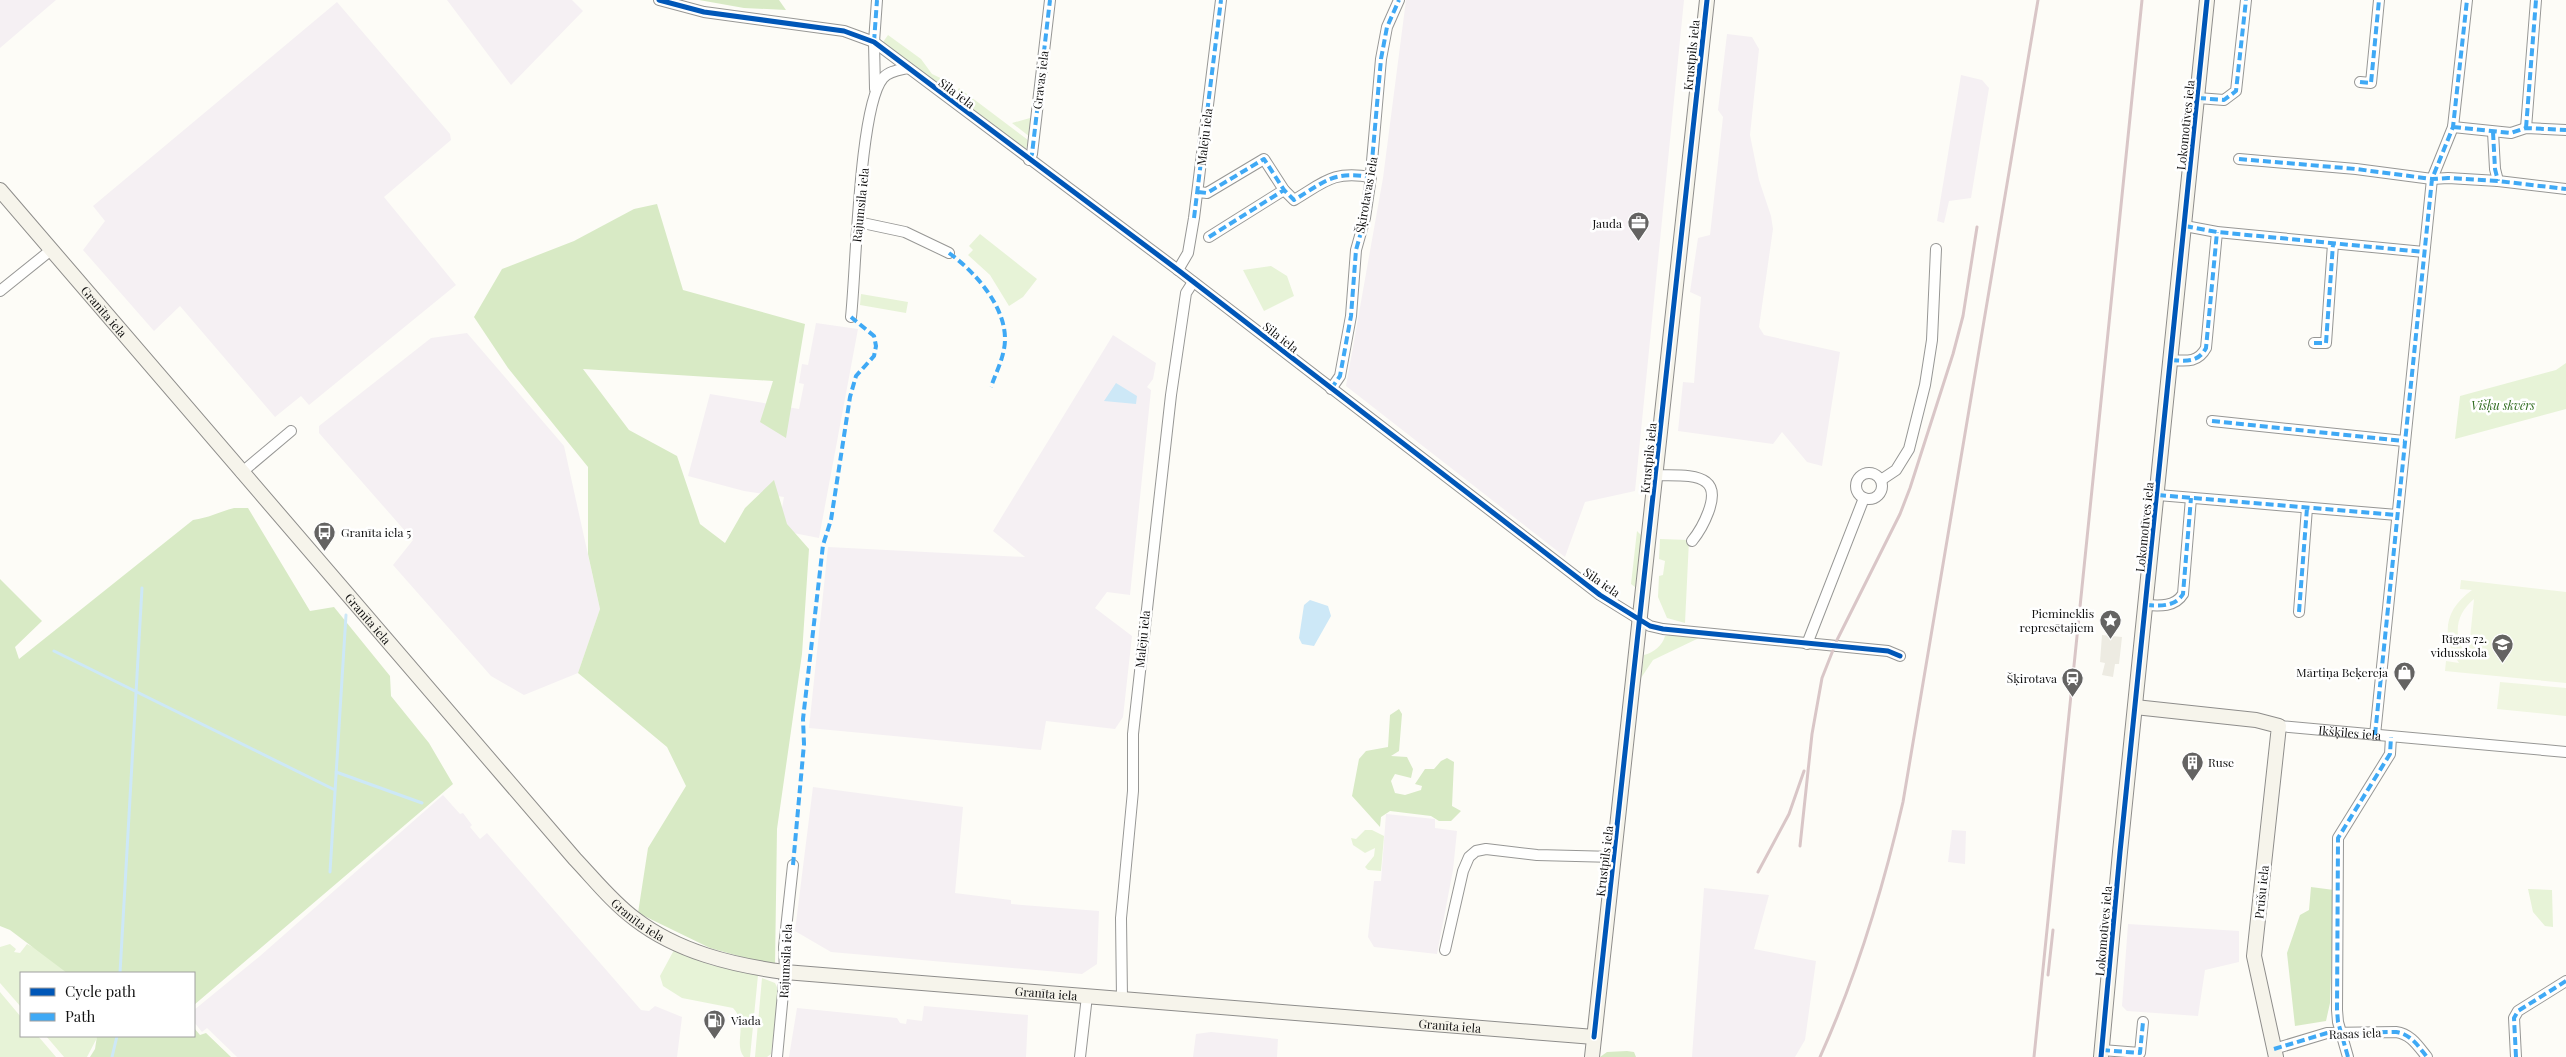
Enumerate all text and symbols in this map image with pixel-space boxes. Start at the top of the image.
street label: Krustpils iela [1679,19,1703,91]
street label: Gravas iela [1028,50,1052,110]
street label: Sila iela [936,74,978,112]
street label: Lokomotīves iela [2172,79,2198,171]
street label: Malēju iela [1193,107,1215,167]
street label: Šķirotavas iela [1351,155,1381,235]
street label: Rājumsila iela [848,167,872,243]
office icon: Jauda [1626,211,1650,242]
place label: Jauda [1591,215,1622,231]
street label: Granīta iela [78,282,131,340]
street label: Sila iela [1260,318,1302,356]
park label: Višķu skvērs [2471,397,2535,413]
street label: Krustpils iela [1636,422,1660,494]
street label: Lokomotīves iela [2131,481,2157,573]
bus stop icon: Granīta iela 5 [313,520,337,551]
place label: Granīta iela 5 [341,524,411,540]
street label: Sila iela [1581,564,1623,600]
street label: Granīta iela [342,590,395,647]
place label: Piemineklis represētajiem [2020,605,2094,635]
place icon: Piemineklis represētajiem [2098,608,2122,639]
street label: Malēju iela [1131,609,1153,669]
place label: Rīgas 72. vidusskola [2430,630,2487,660]
school or university icon: Rīgas 72. vidusskola [2491,633,2515,664]
shop icon: Mārtiņa Beķereja [2392,660,2416,691]
place label: Mārtiņa Beķereja [2296,664,2388,680]
station icon: Šķirotava [2061,666,2085,697]
place label: Šķirotava [2007,670,2057,686]
street label: Ikšķiles iela [2318,722,2382,743]
building icon: Ruse [2180,750,2204,781]
place label: Ruse [2208,754,2234,770]
street label: Krustpils iela [1592,825,1616,897]
street label: Prūšu iela [2250,864,2272,920]
street label: Lokomotīves iela [2091,885,2115,977]
street label: Granīta iela [608,895,668,944]
street label: Rājumsila iela [775,923,795,999]
legend [20,972,195,1037]
text: Cycle path [65,981,136,1001]
street label: Granīta iela [1014,982,1078,1003]
text: Path [65,1006,95,1026]
fuel station icon: Viada [703,1008,727,1039]
place label: Viada [730,1012,761,1028]
street label: Granīta iela [1418,1015,1482,1036]
street label: Rasas iela [2329,1024,2382,1042]

